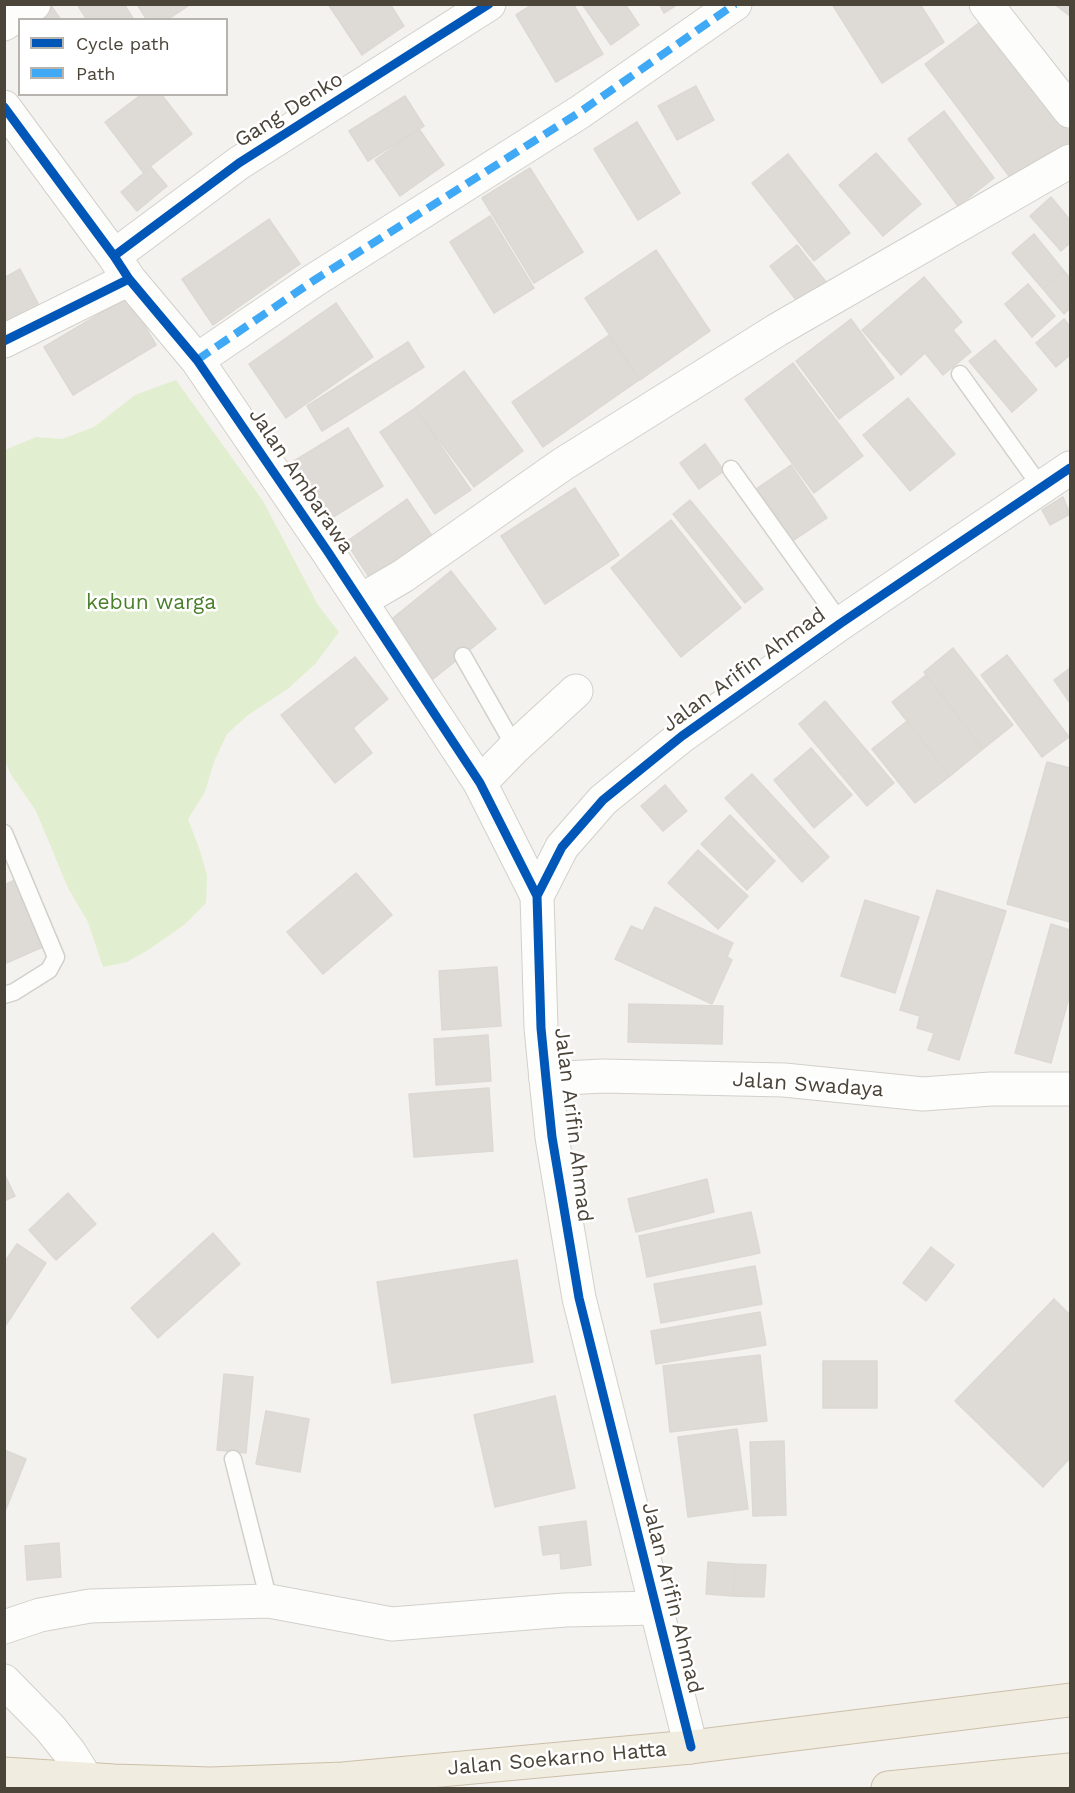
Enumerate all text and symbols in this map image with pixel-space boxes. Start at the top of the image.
legend [18,18,228,96]
text: Cycle path [76,33,170,54]
text: Path [76,63,116,84]
street label: Gang Denko [230,67,348,153]
street label: Jalan Ambarawa [243,404,359,558]
park label: kebun warga [86,590,216,616]
street label: Jalan Arifin Ahmad [657,602,831,738]
street label: Jalan Arifin Ahmad [549,1026,597,1224]
street label: Jalan Swadaya [732,1067,884,1103]
street label: Jalan Arifin Ahmad [636,1500,708,1696]
street label: Jalan Soekarno Hatta [446,1737,668,1781]

